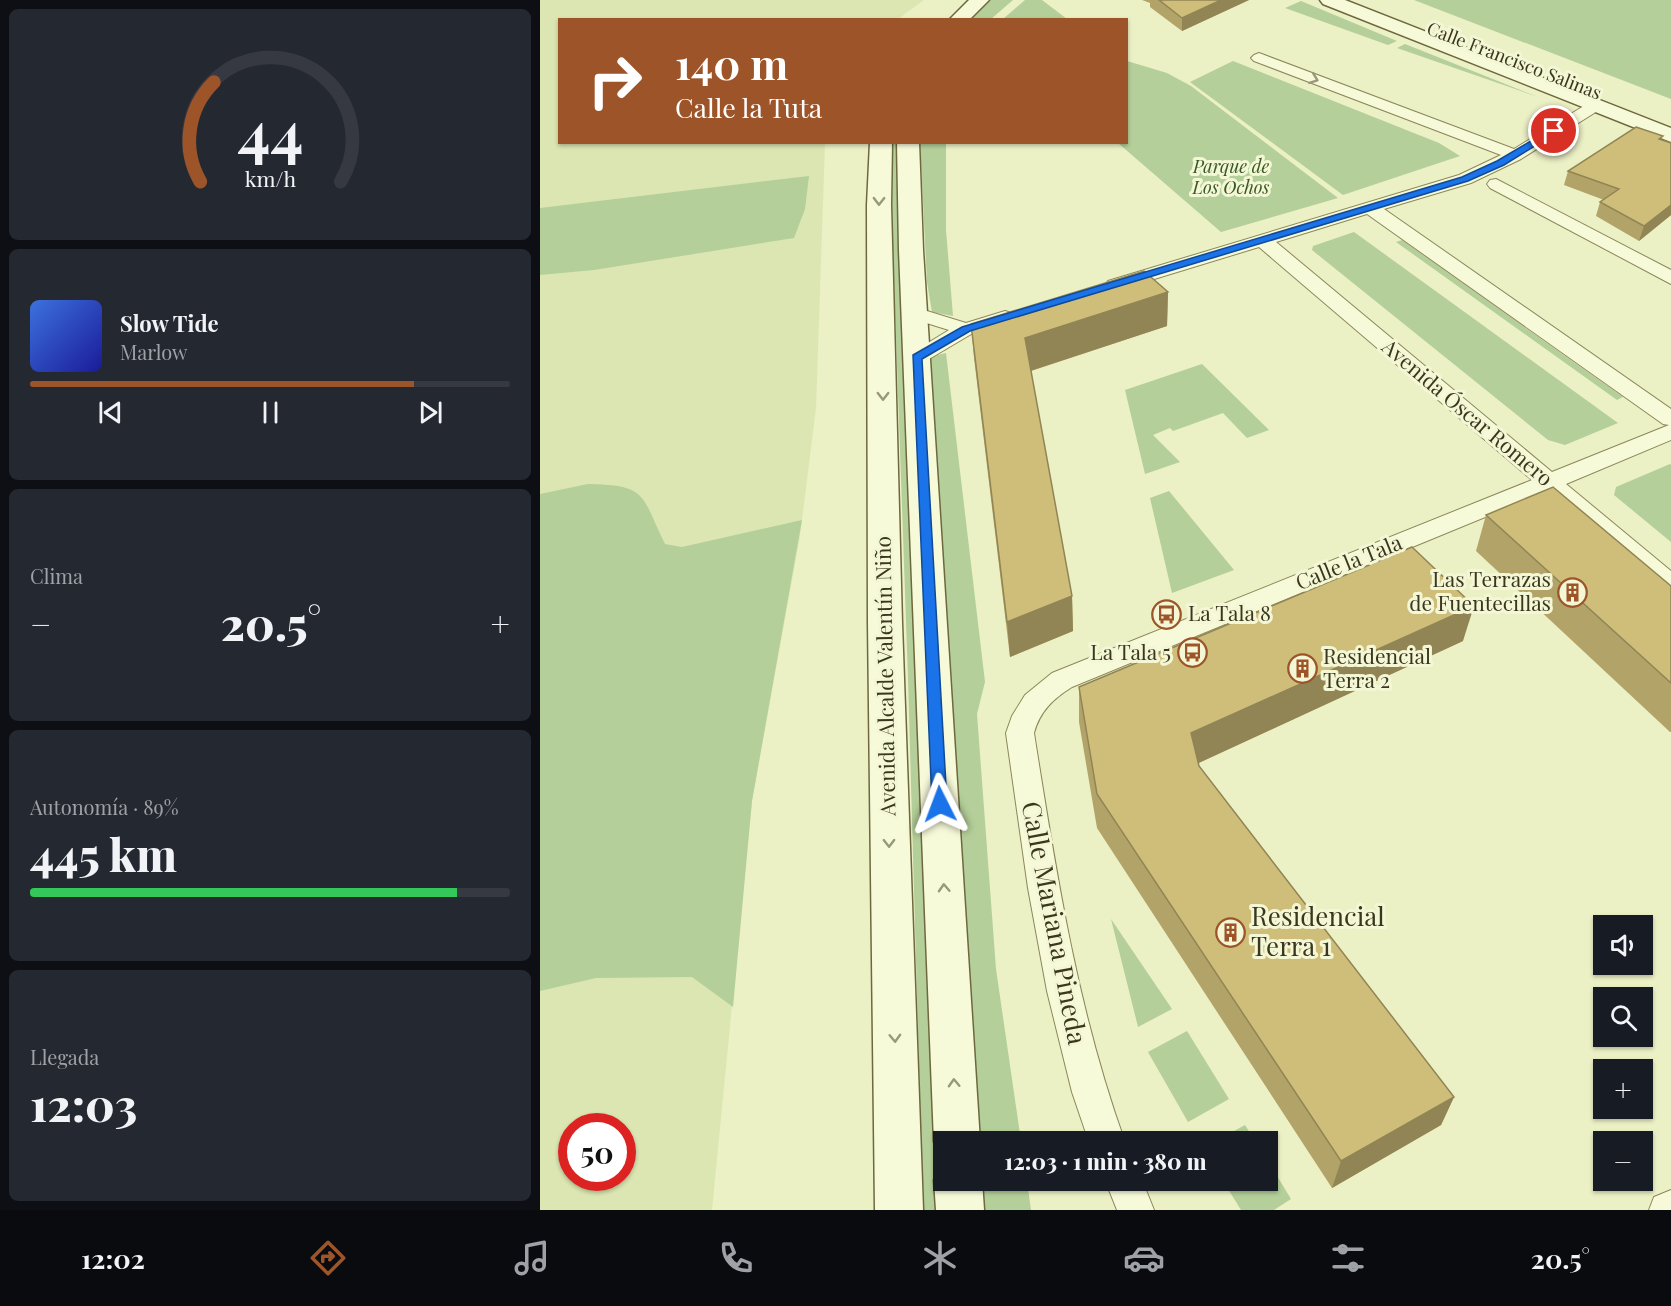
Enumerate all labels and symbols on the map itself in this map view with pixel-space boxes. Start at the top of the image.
street label: Calle Francisco Salinas [1424,16,1605,104]
one-way arrow [1308,71,1319,84]
pin [1528,105,1579,156]
park label: Parque de Los Ochos [1192,154,1270,199]
one-way arrow [873,196,885,205]
street label: Avenida Óscar Romero [1376,331,1560,491]
one-way arrow [877,391,889,400]
street label: Calle la Tala [1291,527,1406,595]
street label: Avenida Alcalde Valentín Niño [868,536,900,817]
place label: Las Terrazas de Fuentecillas [1409,564,1551,616]
building icon: Las Terrazas de Fuentecillas [1556,576,1588,608]
bus stop icon: La Tala 8 [1151,598,1183,630]
place label: La Tala 8 [1188,598,1271,626]
place label: La Tala 5 [1090,637,1171,665]
bus stop icon: La Tala 5 [1176,637,1208,669]
place label: Residencial Terra 2 [1323,641,1431,693]
building icon: Residencial Terra 2 [1286,653,1318,685]
position arrow [908,772,972,836]
street label: Calle Mariana Pineda [1015,798,1096,1047]
one-way arrow [883,838,896,847]
one-way arrow [938,884,951,893]
place label: Residencial Terra 1 [1251,898,1385,963]
building icon: Residencial Terra 1 [1214,916,1246,948]
one-way arrow [888,1033,901,1042]
one-way arrow [948,1079,961,1088]
speed limit sign: 50 [558,1113,636,1191]

